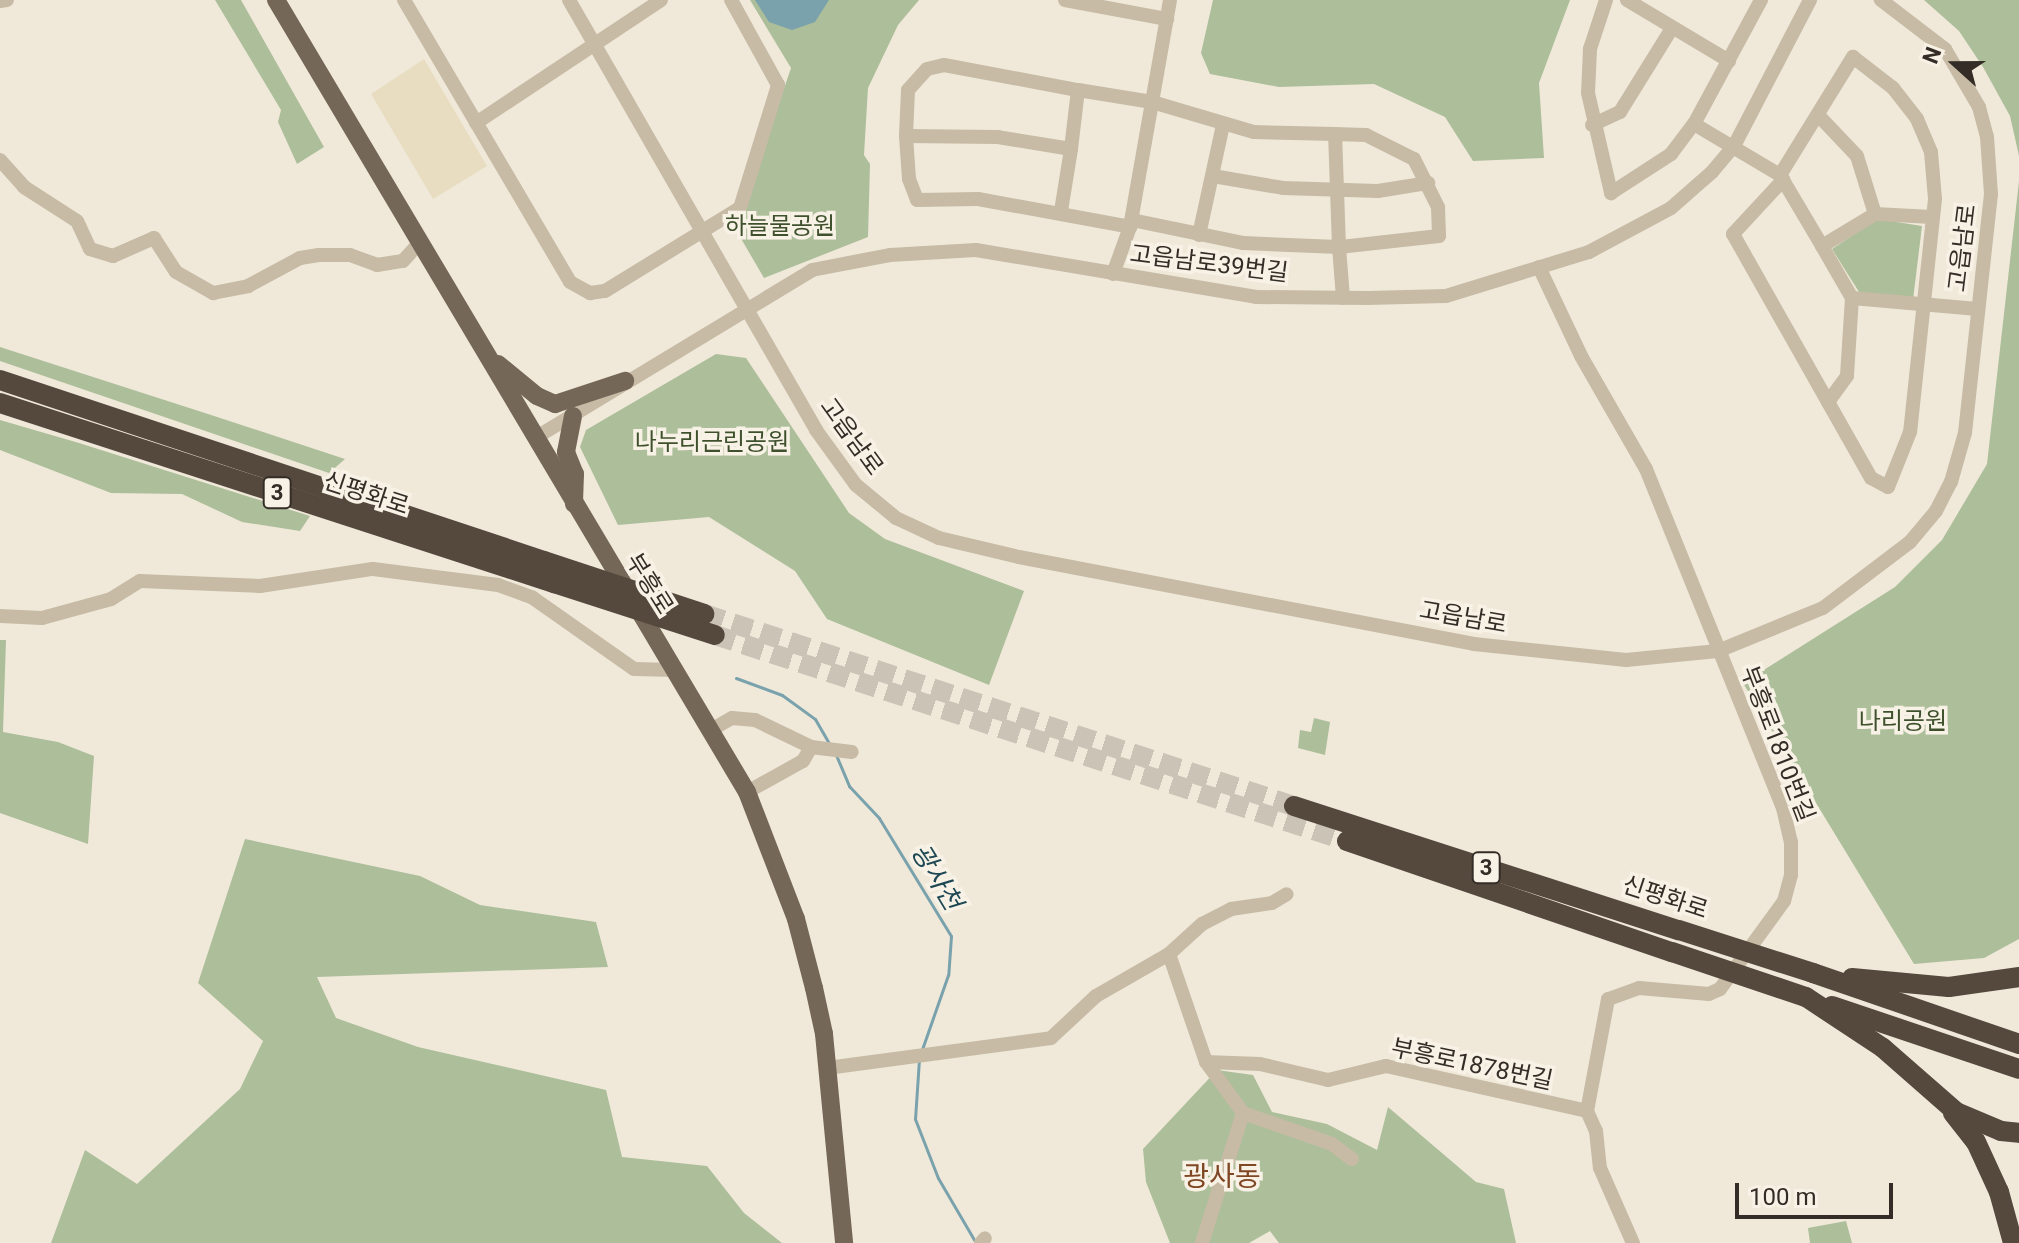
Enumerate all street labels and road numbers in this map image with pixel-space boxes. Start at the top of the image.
street label: 고읍남로 [1943,202,1983,294]
street label: 고읍남로39번길 [1128,240,1290,288]
street label: 고읍남로 [813,393,889,481]
street label: 신평화로 [320,467,412,521]
road number: 3 [261,475,293,511]
street label: 부흥로 [619,548,679,620]
street label: 고읍남로 [1417,596,1509,640]
street label: 부흥로1810번길 [1734,662,1820,826]
road number: 3 [1470,850,1502,886]
street label: 신평화로 [1619,871,1711,925]
street label: 부흥로1878번길 [1389,1034,1555,1096]

